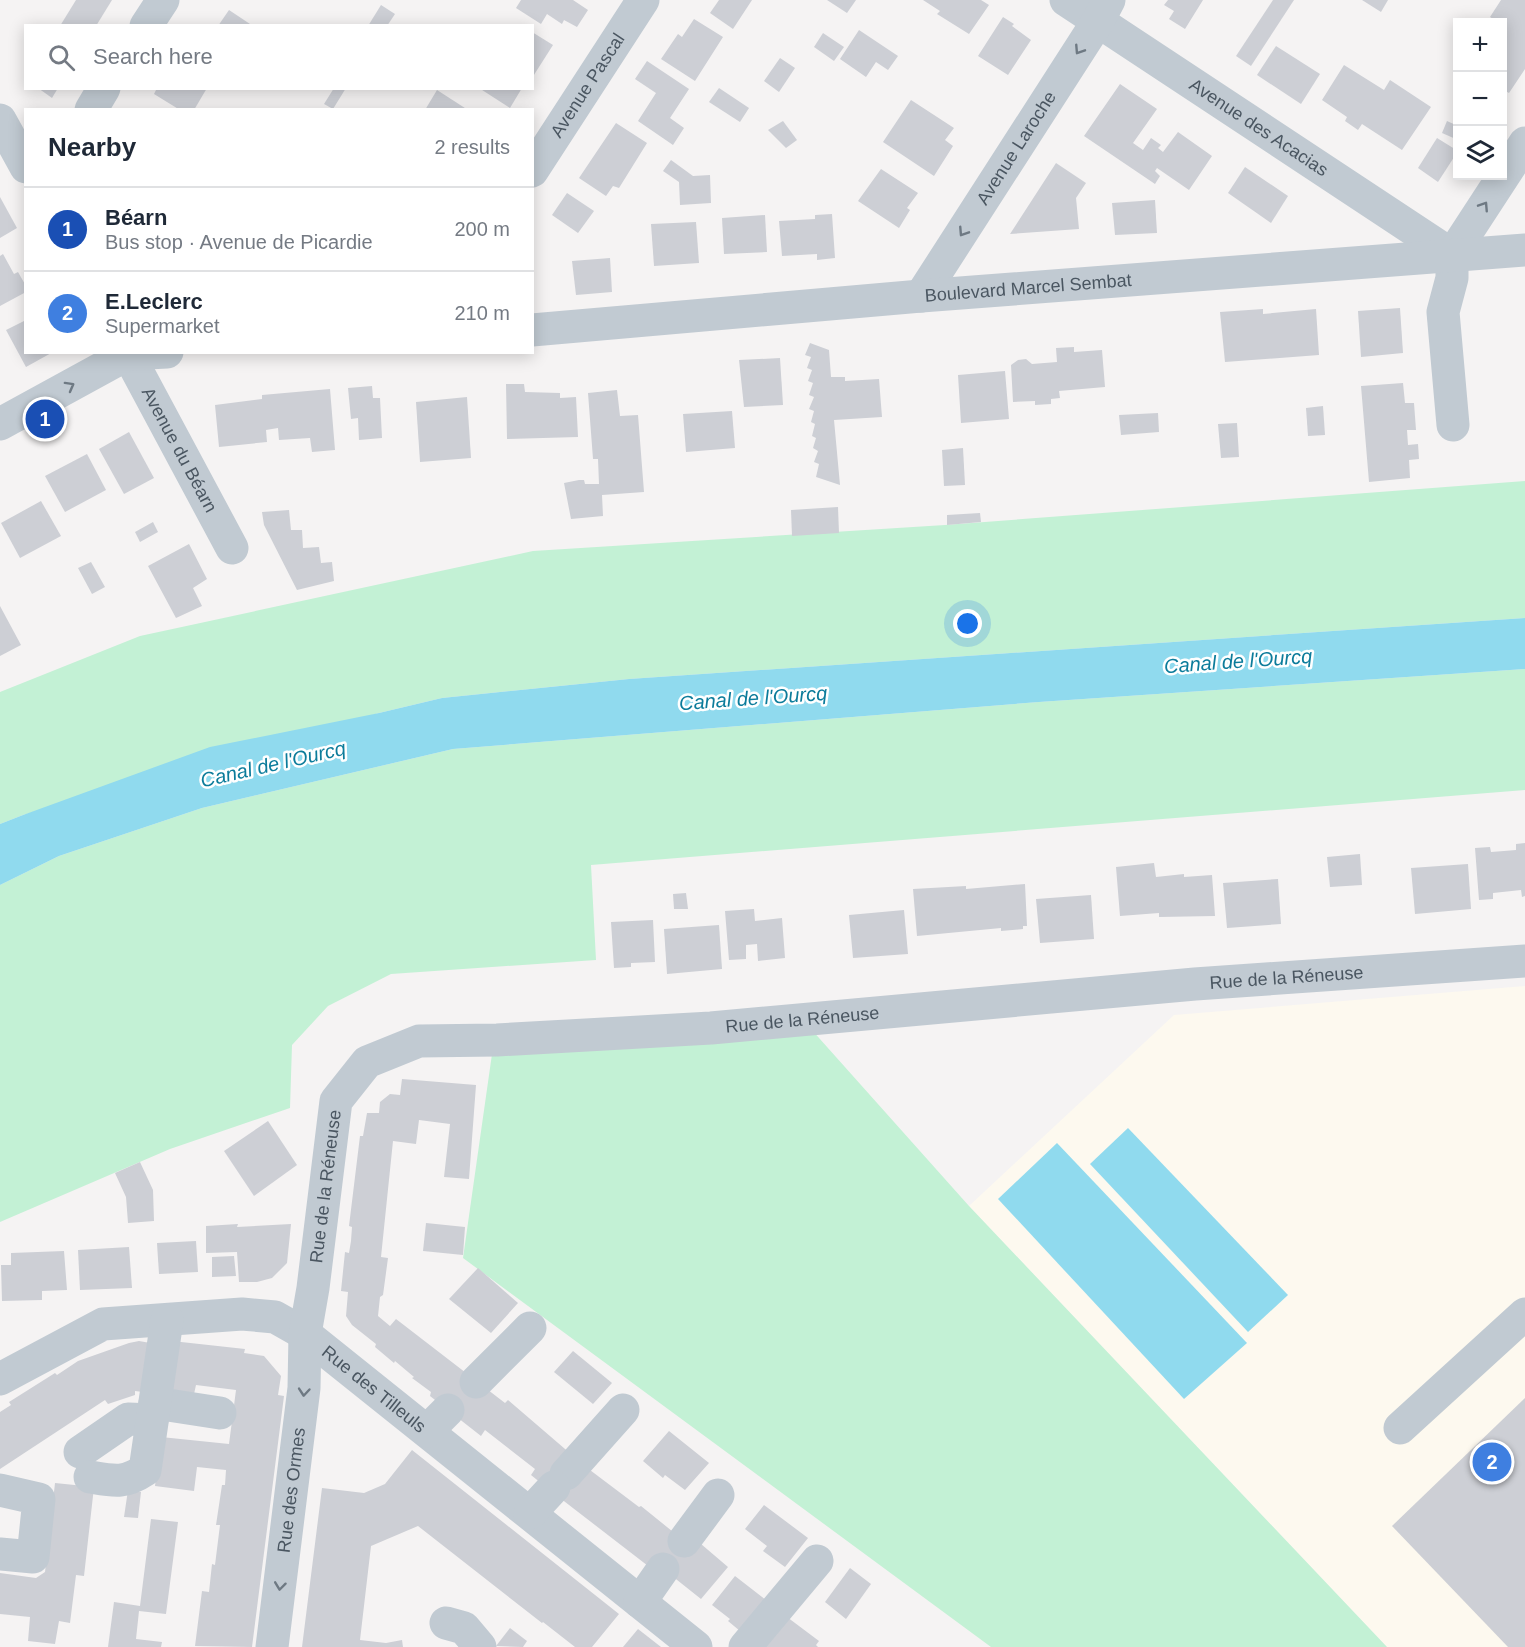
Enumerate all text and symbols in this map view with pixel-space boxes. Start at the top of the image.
map controls [1453,18,1507,180]
button: + [1453,18,1507,72]
search box [24,24,534,90]
street label: Avenue Pascal [547,30,629,141]
icon: search [45,41,78,74]
one-way arrow [1075,43,1086,54]
text: Search here [93,44,213,69]
button: − [1453,72,1507,126]
street label: Avenue des Acacias [1186,74,1332,180]
street label: Avenue Laroche [972,88,1060,208]
button: layers [1453,126,1507,180]
text: Nearby [48,132,136,162]
text: 2 results [434,136,510,158]
one-way arrow [1477,202,1488,213]
text: Béarn [105,205,167,230]
text: 1 [62,218,73,240]
text: 200 m [454,218,510,240]
one-way arrow [958,226,970,236]
text: Bus stop · Avenue de Picardie [105,231,373,253]
street label: Boulevard Marcel Sembat [924,270,1132,306]
text: E.Leclerc [105,289,203,314]
text: 2 [62,302,73,324]
text: 210 m [454,302,510,324]
text: Supermarket [105,315,220,337]
one-way arrow [64,382,74,393]
street label: Avenue du Béarn [138,384,221,516]
pin: 1 [26,396,64,442]
your location [953,609,982,638]
water label: Canal de l'Ourcq [1163,645,1313,677]
water label: Canal de l'Ourcq [678,682,828,714]
water label: Canal de l'Ourcq [198,737,348,791]
street label: Rue de la Réneuse [1209,962,1364,993]
street label: Rue de la Réneuse [725,1003,880,1037]
street label: Rue de la Réneuse [306,1109,345,1264]
street label: Rue des Tilleuls [318,1342,430,1437]
one-way arrow [297,1388,310,1397]
street label: Rue des Ormes [274,1426,309,1554]
pin: 2 [1472,1440,1512,1484]
one-way arrow [274,1581,286,1590]

